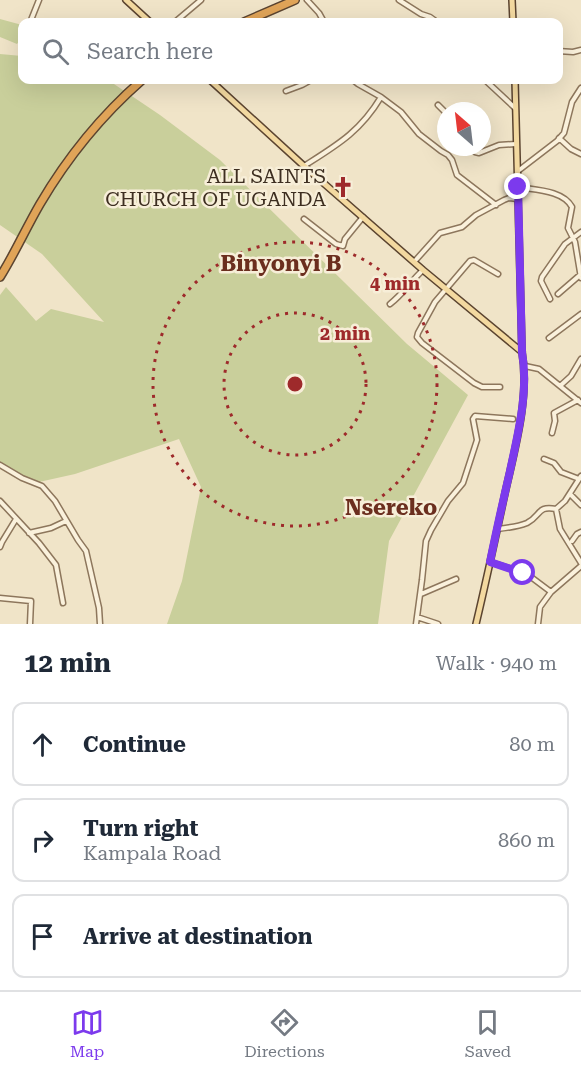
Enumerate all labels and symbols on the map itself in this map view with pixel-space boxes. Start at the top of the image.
north arrow [437,102,491,156]
place label: ALL SAINTS CHURCH OF UGANDA [105,164,326,211]
route end [504,173,530,199]
church icon: ALL SAINTS CHURCH OF UGANDA [331,175,355,199]
district label: Binyonyi B [220,251,342,276]
text: 4 min [370,273,420,294]
text: 2 min [320,323,370,344]
centre of rings [285,374,305,394]
district label: Nsereko [345,495,437,520]
route start [509,559,535,585]

